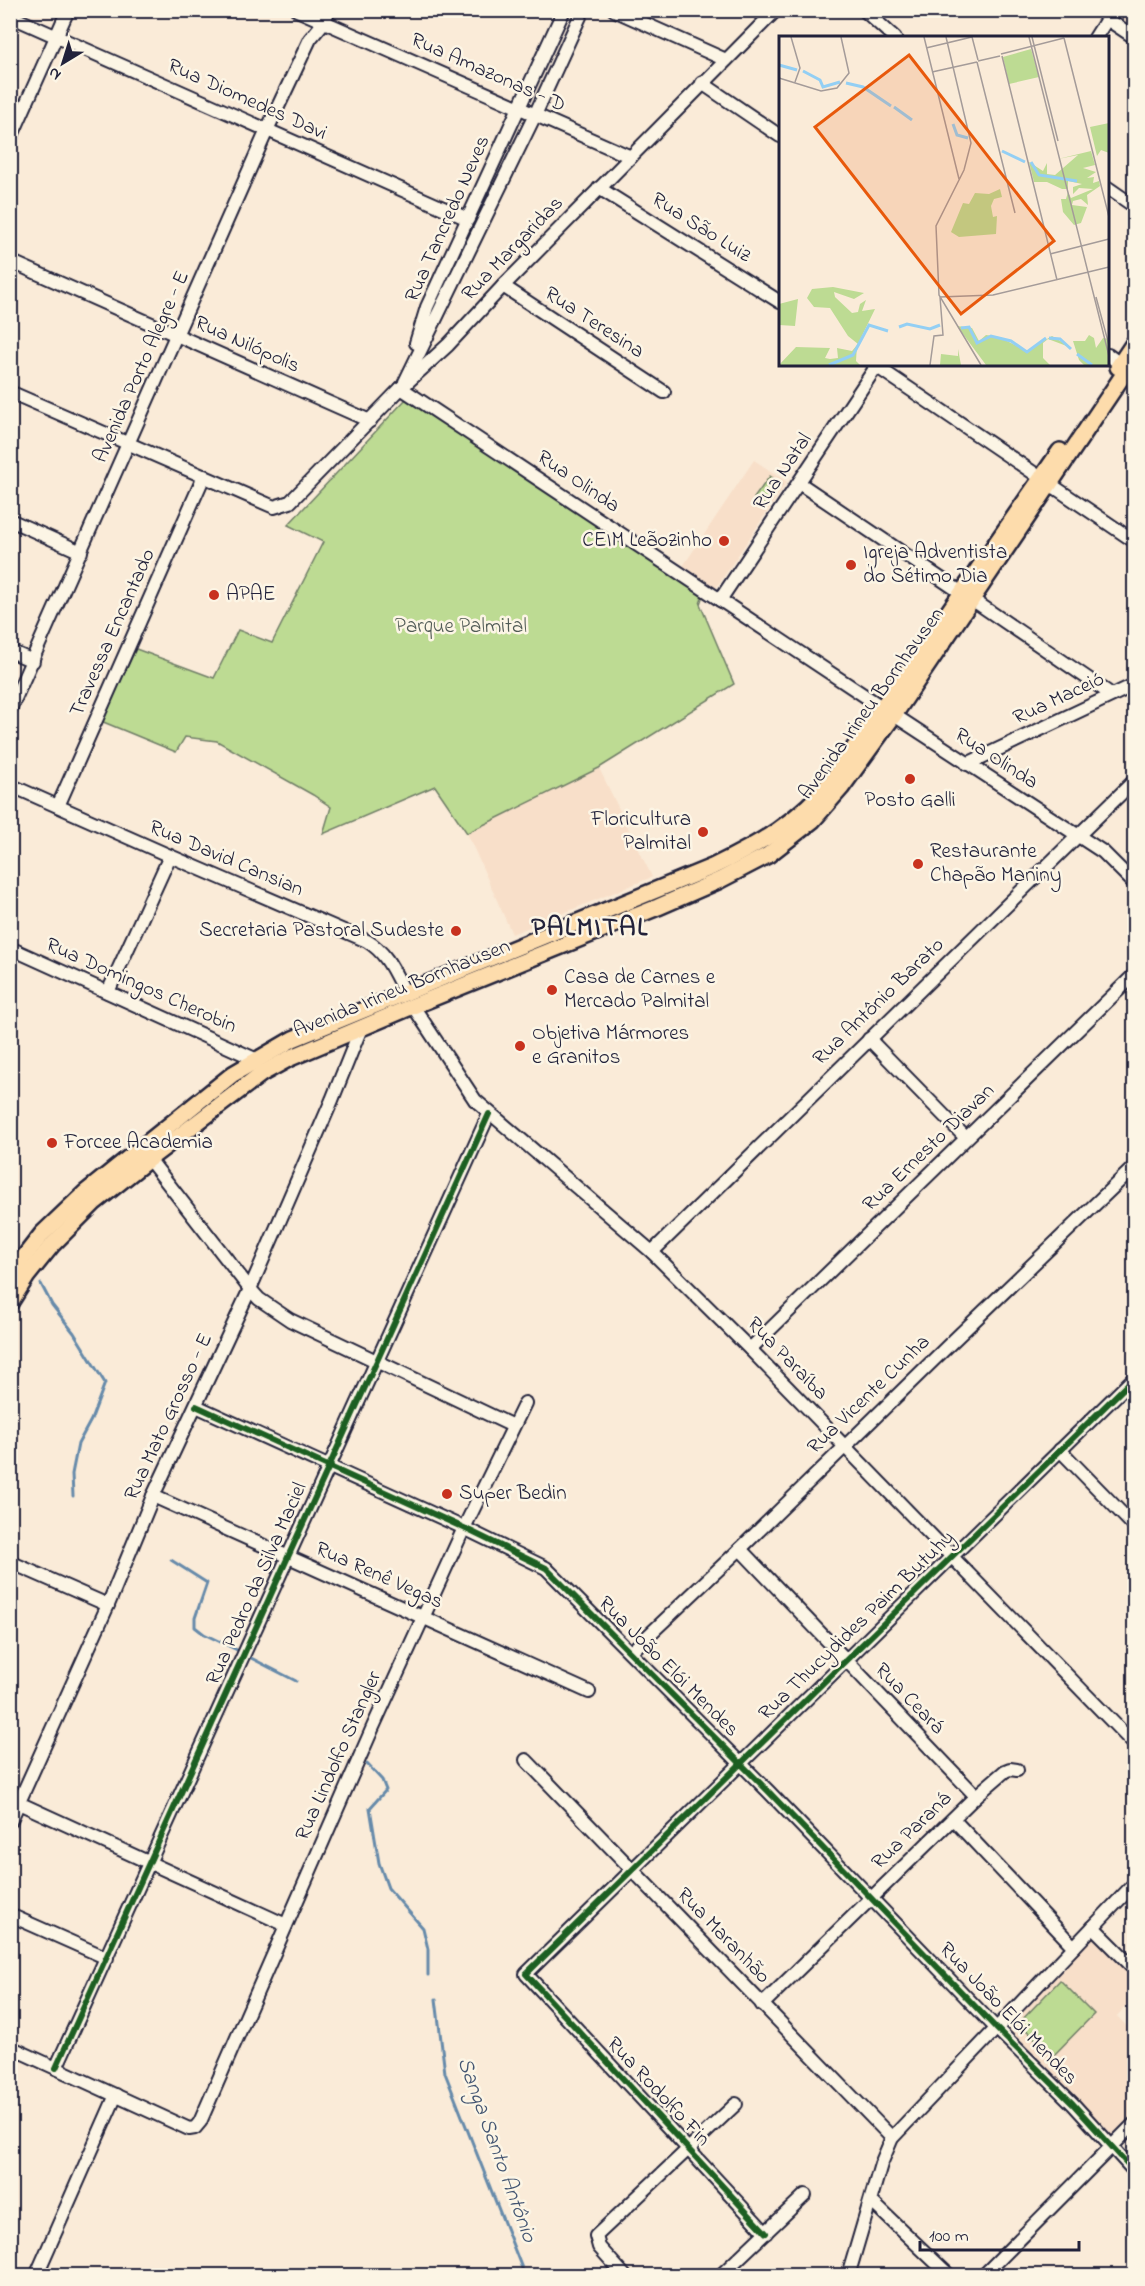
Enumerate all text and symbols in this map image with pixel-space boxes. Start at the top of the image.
street label: Rua Amazonas - D [406,25,570,121]
north arrow [33,33,93,93]
inset map [779,36,1109,366]
street label: Rua Diomedes Davi [162,51,332,149]
text: N [43,60,67,86]
street label: Rua Tancredo Neves [398,131,498,307]
street label: Rua São Luiz [645,185,757,271]
street label: Rua Margaridas [455,190,572,310]
street label: Avenida Porto Alegre - E [86,266,200,469]
street label: Rua Teresina [538,279,650,367]
street label: Rua Nilópolis [190,308,304,382]
street label: Rua Natal [746,427,820,517]
street label: Rua Olinda [530,443,626,521]
place label: CEIM Leãozinho [582,526,712,556]
marker: CEIM Leãozinho [717,534,731,548]
place label: Igreja Adventista do Sétimo Dia [863,538,1007,592]
street label: Travessa Encantado [62,544,164,722]
marker: Igreja Adventista do Sétimo Dia [844,558,858,572]
place label: APAE [226,580,276,610]
marker: APAE [207,588,221,602]
street label: Avenida Irineu Bornhausen [792,602,952,806]
park label: Parque Palmital [395,612,527,642]
street label: Rua Maceió [1008,665,1110,733]
street label: Rua Olinda [948,721,1044,797]
marker: Posto Galli [903,772,917,786]
place label: Posto Galli [864,786,956,816]
place label: Floricultura Palmital [590,805,691,859]
street label: Rua David Cansian [144,813,308,905]
marker: Floricultura Palmital [696,825,710,839]
place label: Restaurante Chapão Maniny [930,837,1061,893]
marker: Restaurante Chapão Maniny [911,857,925,871]
district label: PALMITAL [531,909,649,948]
place label: Secretaria Pastoral Sudeste [199,916,445,946]
marker: Secretaria Pastoral Sudeste [449,924,463,938]
street label: Rua Domingos Cherobin [40,930,241,1043]
street label: Rua Antônio Barato [806,931,952,1073]
street label: Avenida Irineu Bornhausen [289,932,515,1046]
place label: Casa de Carnes e Mercado Palmital [564,963,716,1017]
marker: Casa de Carnes e Mercado Palmital [545,983,559,997]
place label: Objetiva Mármores e Granitos [532,1019,689,1073]
marker: Objetiva Mármores e Granitos [513,1039,527,1053]
street label: Rua Ernesto Diavan [856,1077,1002,1219]
place label: Forcee Academia [63,1128,213,1158]
marker: Forcee Academia [45,1136,59,1150]
street label: Rua Paraíba [739,1310,835,1408]
street label: Rua Mato Grosso - E [117,1328,221,1506]
street label: Rua Vicente Cunha [801,1328,937,1462]
street label: Rua Pedro da Silva Maciel [199,1478,315,1690]
place label: Super Bedin [459,1479,567,1509]
marker: Super Bedin [440,1487,454,1501]
street label: Rua Thucydides Paim Butuhy [752,1524,963,1730]
street label: Rua Renê Vegas [310,1534,448,1619]
street label: Rua João Elói Mendes [591,1590,745,1744]
street label: Rua Ceará [867,1656,951,1742]
street label: Rua Lindolfo Stangler [288,1666,392,1846]
street label: Rua Paraná [865,1785,959,1877]
street label: Rua Maranhão [669,1881,777,1991]
street label: Rua João Elói Mendes [932,1936,1084,2092]
street label: Rua Rodolfo Fin [599,2030,717,2154]
water label: Sanga Santo Antônio [448,2053,545,2248]
scale bar [920,2214,1079,2252]
text: 100 m [929,2224,969,2250]

